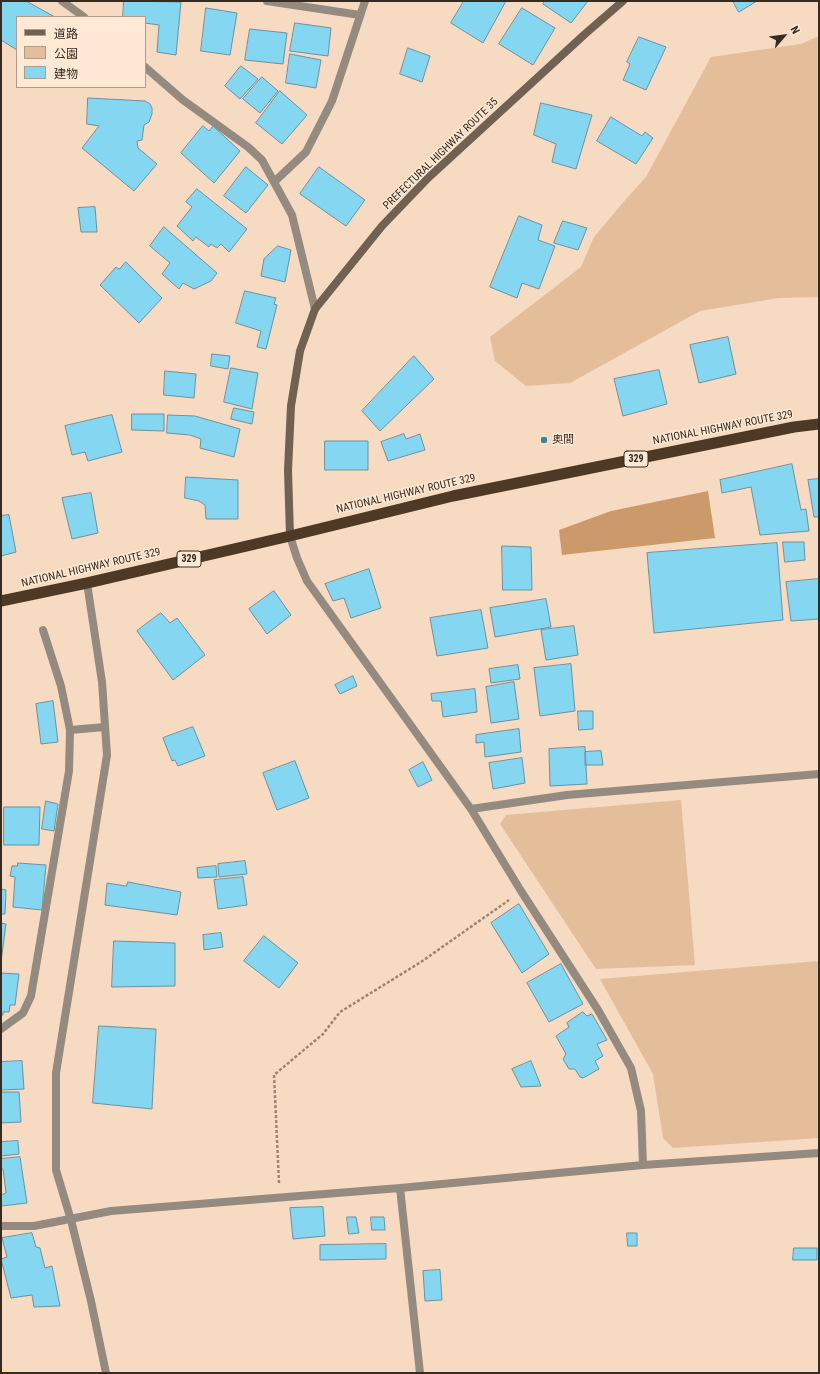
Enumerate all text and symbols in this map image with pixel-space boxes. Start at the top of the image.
legend [16,16,146,88]
north arrow [764,16,804,56]
text: N [788,24,802,36]
text: 道路 [54,27,78,41]
text: 公園 [54,47,78,61]
text: 建物 [54,67,78,81]
street label: PREFECTURAL HIGHWAY ROUTE 35 [381,96,501,212]
street label: NATIONAL HIGHWAY ROUTE 329 [652,408,794,448]
place label: 奥間 [552,433,574,447]
marker: 奥間 [539,435,549,445]
road number: 329 [624,451,648,467]
street label: NATIONAL HIGHWAY ROUTE 329 [335,472,477,516]
street label: NATIONAL HIGHWAY ROUTE 329 [20,546,162,590]
road number: 329 [177,551,201,567]

